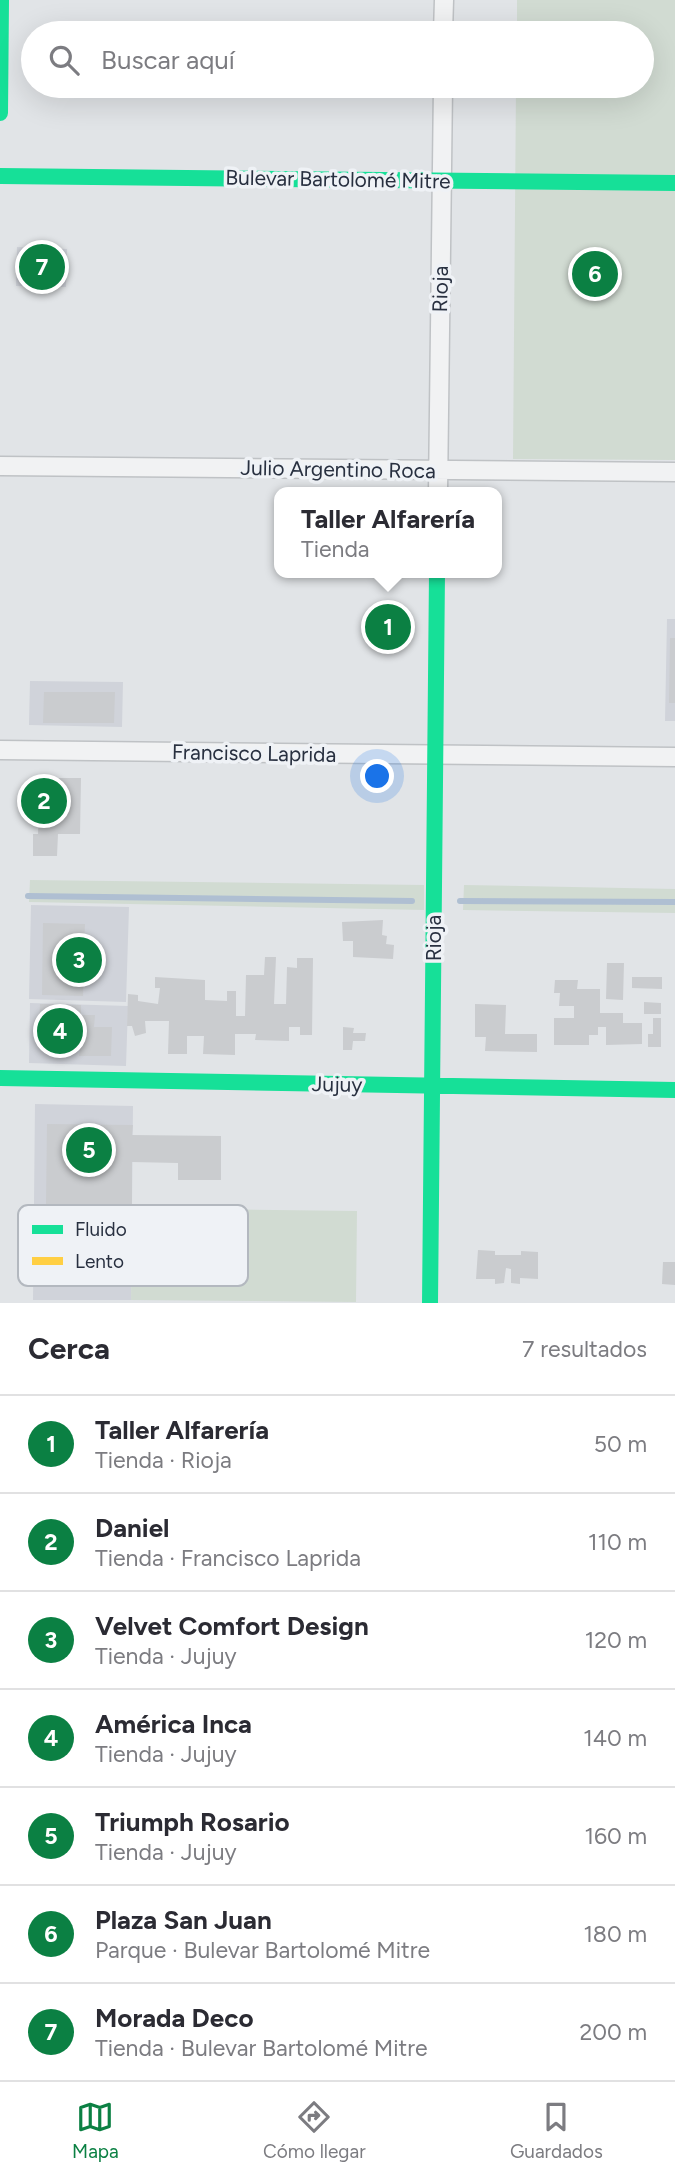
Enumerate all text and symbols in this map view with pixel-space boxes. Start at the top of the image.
search box [21,21,654,98]
icon: search [45,41,83,79]
text: Buscar aquí [101,44,235,76]
street label: Bulevar Bartolomé Mitre [225,165,451,193]
pin: 7 [19,241,65,293]
pin: 6 [572,248,618,300]
street label: Rioja [427,266,453,312]
street label: Julio Argentino Roca [240,455,436,483]
popup [274,487,502,578]
text: Taller Alfarería [301,503,475,535]
text: Tienda [301,535,370,563]
pin: 1 [365,601,411,653]
street label: Francisco Laprida [172,739,336,767]
your location [360,759,394,793]
pin: 2 [21,775,67,827]
street label: Rioja [421,915,446,961]
pin: 3 [56,934,102,986]
pin: 4 [37,1005,83,1057]
street label: Jujuy [311,1071,363,1097]
pin: 5 [66,1124,112,1176]
legend [18,1205,248,1286]
text: Fluido [75,1218,127,1241]
text: Lento [75,1250,124,1273]
text: Cerca [28,1330,110,1367]
text: 7 resultados [522,1335,647,1363]
text: Taller Alfarería [95,1414,269,1446]
text: 1 [46,1430,56,1458]
text: 50 m [594,1430,647,1458]
text: Tienda · Rioja [95,1446,232,1474]
text: Daniel [95,1512,169,1544]
text: 2 [44,1528,58,1556]
text: 110 m [588,1528,647,1556]
text: Tienda · Francisco Laprida [95,1544,361,1572]
text: Velvet Comfort Design [95,1610,369,1642]
text: 3 [45,1626,57,1654]
text: 120 m [585,1626,647,1654]
text: Tienda · Jujuy [95,1642,237,1670]
text: América Inca [95,1708,252,1740]
text: 4 [44,1724,58,1752]
text: 140 m [583,1724,647,1752]
text: Tienda · Jujuy [95,1740,237,1768]
text: Triumph Rosario [95,1806,290,1838]
text: 5 [44,1822,58,1850]
text: 160 m [584,1822,647,1850]
text: Tienda · Jujuy [95,1838,237,1866]
text: Plaza San Juan [95,1904,272,1936]
text: 6 [44,1920,58,1948]
text: 180 m [583,1920,647,1948]
text: Parque · Bulevar Bartolomé Mitre [95,1936,430,1964]
text: Morada Deco [95,2002,254,2034]
text: 7 [45,2018,57,2046]
text: 200 m [579,2018,647,2046]
text: Tienda · Bulevar Bartolomé Mitre [95,2034,428,2062]
tab: Mapa [72,2098,119,2163]
tab: Cómo llegar [263,2098,366,2163]
tab: Guardados [510,2098,603,2163]

